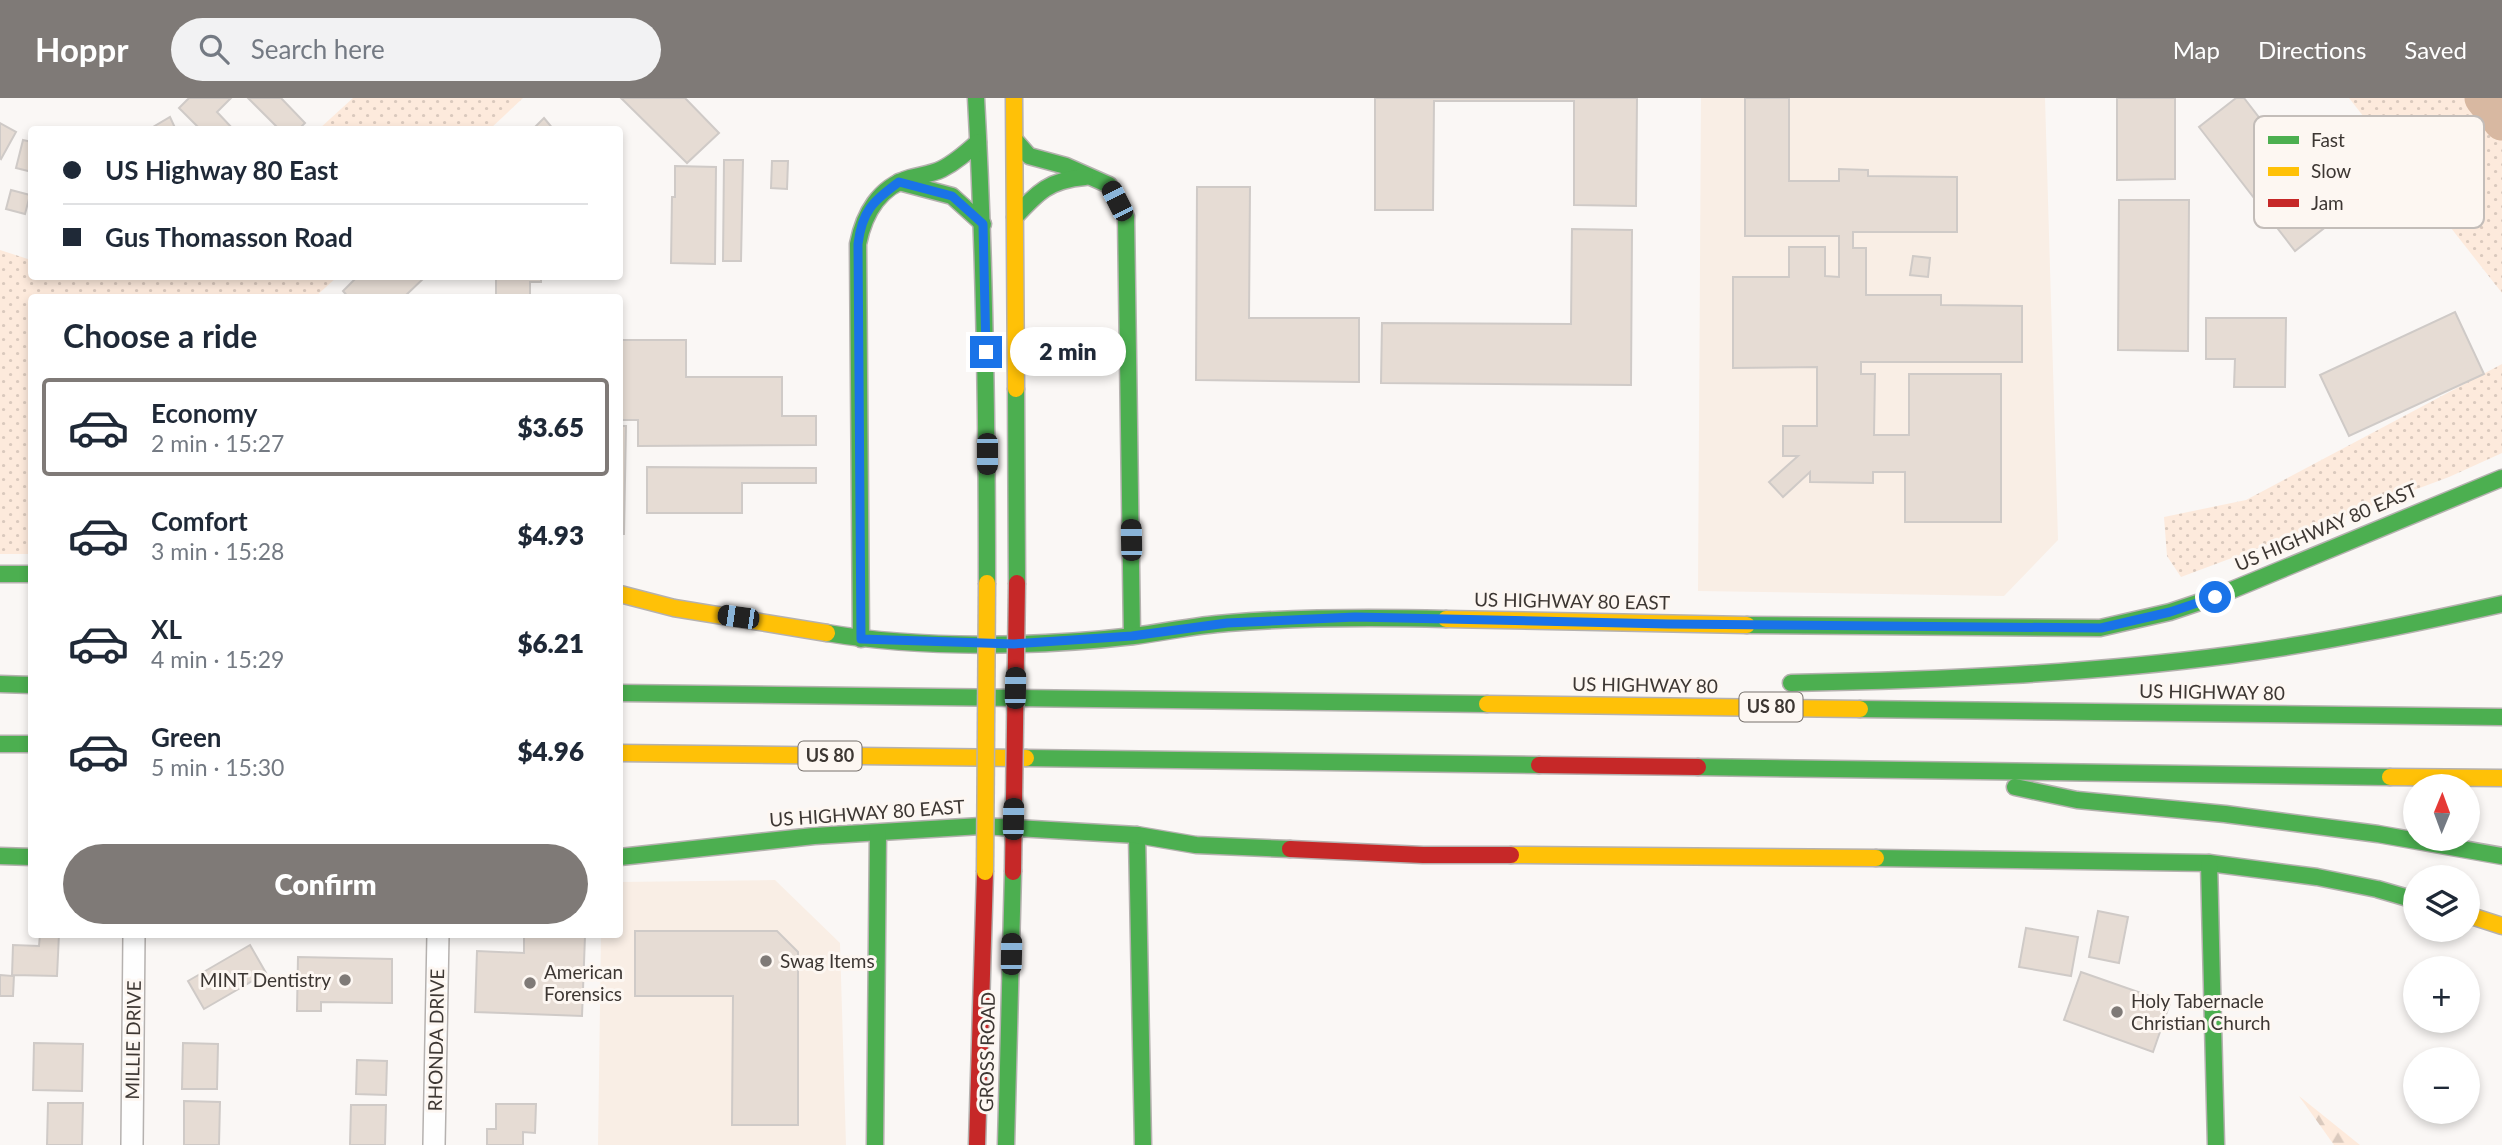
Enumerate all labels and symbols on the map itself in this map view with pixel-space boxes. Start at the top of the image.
legend [2254,116,2484,228]
text: Fast [2311,128,2345,151]
text: Slow [2311,159,2351,182]
car [1099,178,1136,224]
text: Jam [2311,191,2344,214]
callout: 2 min [1010,328,1126,376]
route end [970,336,1002,368]
car [977,433,998,475]
street label: US HIGHWAY 80 EAST [2231,478,2421,575]
car [1121,519,1142,561]
route start [2199,581,2231,613]
street label: US HIGHWAY 80 EAST [1474,587,1670,614]
car [716,604,761,630]
car [1005,667,1026,709]
street label: US HIGHWAY 80 [1572,672,1718,697]
street label: US HIGHWAY 80 [2139,679,2285,704]
road number: US 80 [1740,692,1802,722]
road number: US 80 [798,742,862,770]
north arrow [2403,774,2480,850]
street label: US HIGHWAY 80 EAST [768,794,966,831]
car [1003,798,1024,840]
car [1001,933,1022,975]
place label: Swag Items [780,949,875,972]
marker: Swag Items [758,953,774,969]
place label: American Forensics [544,960,623,1005]
place label: MINT Dentistry [200,968,331,991]
street label: RHONDA DRIVE [423,968,448,1112]
marker: MINT Dentistry [337,972,353,988]
marker: American Forensics [522,975,538,991]
street label: MILLIE DRIVE [120,980,145,1100]
place label: Holy Tabernacle Christian Church [2131,989,2271,1034]
street label: GROSS ROAD [974,992,999,1112]
marker: Holy Tabernacle Christian Church [2109,1004,2125,1020]

